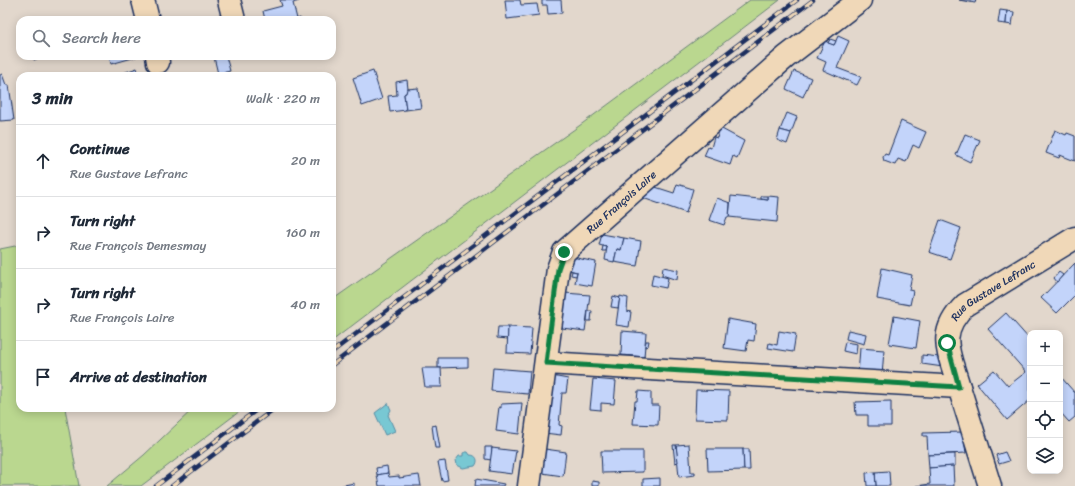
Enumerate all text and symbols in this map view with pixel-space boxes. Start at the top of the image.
search box [16,16,336,60]
text: Search here [62,25,141,51]
icon: search [30,27,52,49]
text: 3 min [32,83,73,113]
text: Walk · 220 m [246,87,320,110]
text: Continue [70,136,130,162]
text: 20 m [291,149,320,172]
icon: ahead [32,150,54,172]
text: Rue Gustave Lefranc [70,162,188,185]
street label: Rue François Laire [582,165,661,238]
text: Turn right [70,208,135,234]
text: 160 m [285,221,320,244]
icon: right [32,222,54,244]
text: Rue François Demesmay [70,234,206,257]
route end [555,243,573,261]
street label: Rue Gustave Lefranc [945,254,1040,325]
text: Turn right [70,280,135,306]
text: 40 m [290,293,320,316]
icon: right [32,294,54,316]
text: Rue François Laire [70,306,174,329]
map controls [1027,330,1063,474]
button: + [1027,330,1063,366]
route start [938,334,956,352]
text: Arrive at destination [70,364,207,390]
icon: arrive [32,366,54,388]
button: − [1027,366,1063,402]
button: locate [1027,402,1063,438]
button: layers [1027,438,1063,474]

